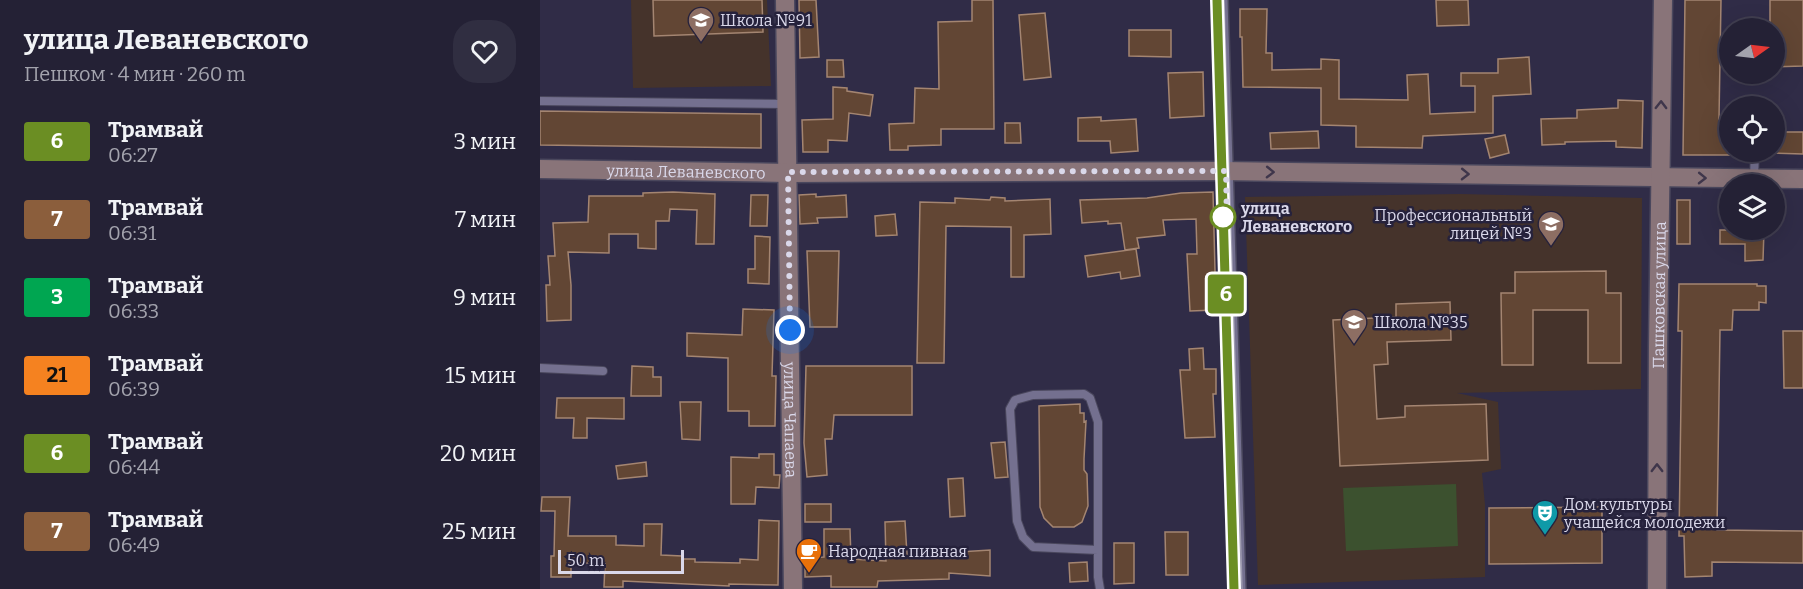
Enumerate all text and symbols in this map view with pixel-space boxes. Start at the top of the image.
school or university icon: Школа №91 [686,5,716,43]
place label: Школа №91 [720,11,812,30]
north arrow [1719,18,1785,84]
map controls [1719,18,1785,240]
button: heart [453,20,516,83]
text: улица Леваневского [24,23,309,56]
text: Пешком · 4 мин · 260 m [24,62,246,86]
button: locate [1719,96,1785,162]
one-way arrow [1655,100,1667,109]
text: Трамвай [108,116,203,143]
text: 6 [51,128,63,154]
text: 3 мин [453,128,516,155]
text: 06:27 [108,143,158,167]
street label: улица Леваневского [605,161,766,182]
one-way arrow [1266,166,1275,178]
one-way arrow [1461,168,1470,181]
one-way arrow [1698,172,1707,184]
button: layers [1719,174,1785,240]
text: Трамвай [108,194,203,221]
place label: улица Леваневского [1240,199,1352,236]
marker: улица Леваневского [1210,204,1236,230]
text: 7 [51,206,63,232]
text: 7 мин [455,206,516,233]
place label: Профессиональный лицей №3 [1374,206,1532,243]
school or university icon: Профессиональный лицей №3 [1536,209,1566,247]
text: 06:31 [108,221,156,245]
street label: Пашковская улица [1648,221,1669,369]
text: Трамвай [108,272,203,299]
line badge: 6 [1206,274,1246,314]
text: 6 [1220,281,1232,307]
text: 3 [51,284,63,310]
text: 9 мин [453,284,516,311]
text: 06:33 [108,299,159,323]
school or university icon: Школа №35 [1339,307,1369,345]
place label: Школа №35 [1374,313,1468,332]
your location [775,315,805,345]
text: Трамвай [108,350,203,377]
street label: улица Чапаева [780,361,801,478]
text: 21 [47,362,67,388]
text: 15 мин [445,362,516,389]
text: 06:39 [108,377,160,401]
text: Трамвай [108,428,203,455]
text: 6 [51,440,63,466]
text: 20 мин [440,440,516,467]
text: 06:44 [108,455,160,479]
one-way arrow [1651,463,1663,472]
place label: Дом культуры учащейся молодежи [1563,495,1725,532]
theatre icon: Дом культуры учащейся молодежи [1530,498,1560,536]
text: Трамвай [108,506,203,533]
text: 7 [51,518,63,544]
text: 25 мин [442,518,516,545]
text: 06:49 [108,533,160,557]
cafe icon: Народная пивная [794,536,824,574]
place label: Народная пивная [828,542,967,561]
scale bar [558,547,684,574]
text: 50 m [567,551,604,570]

